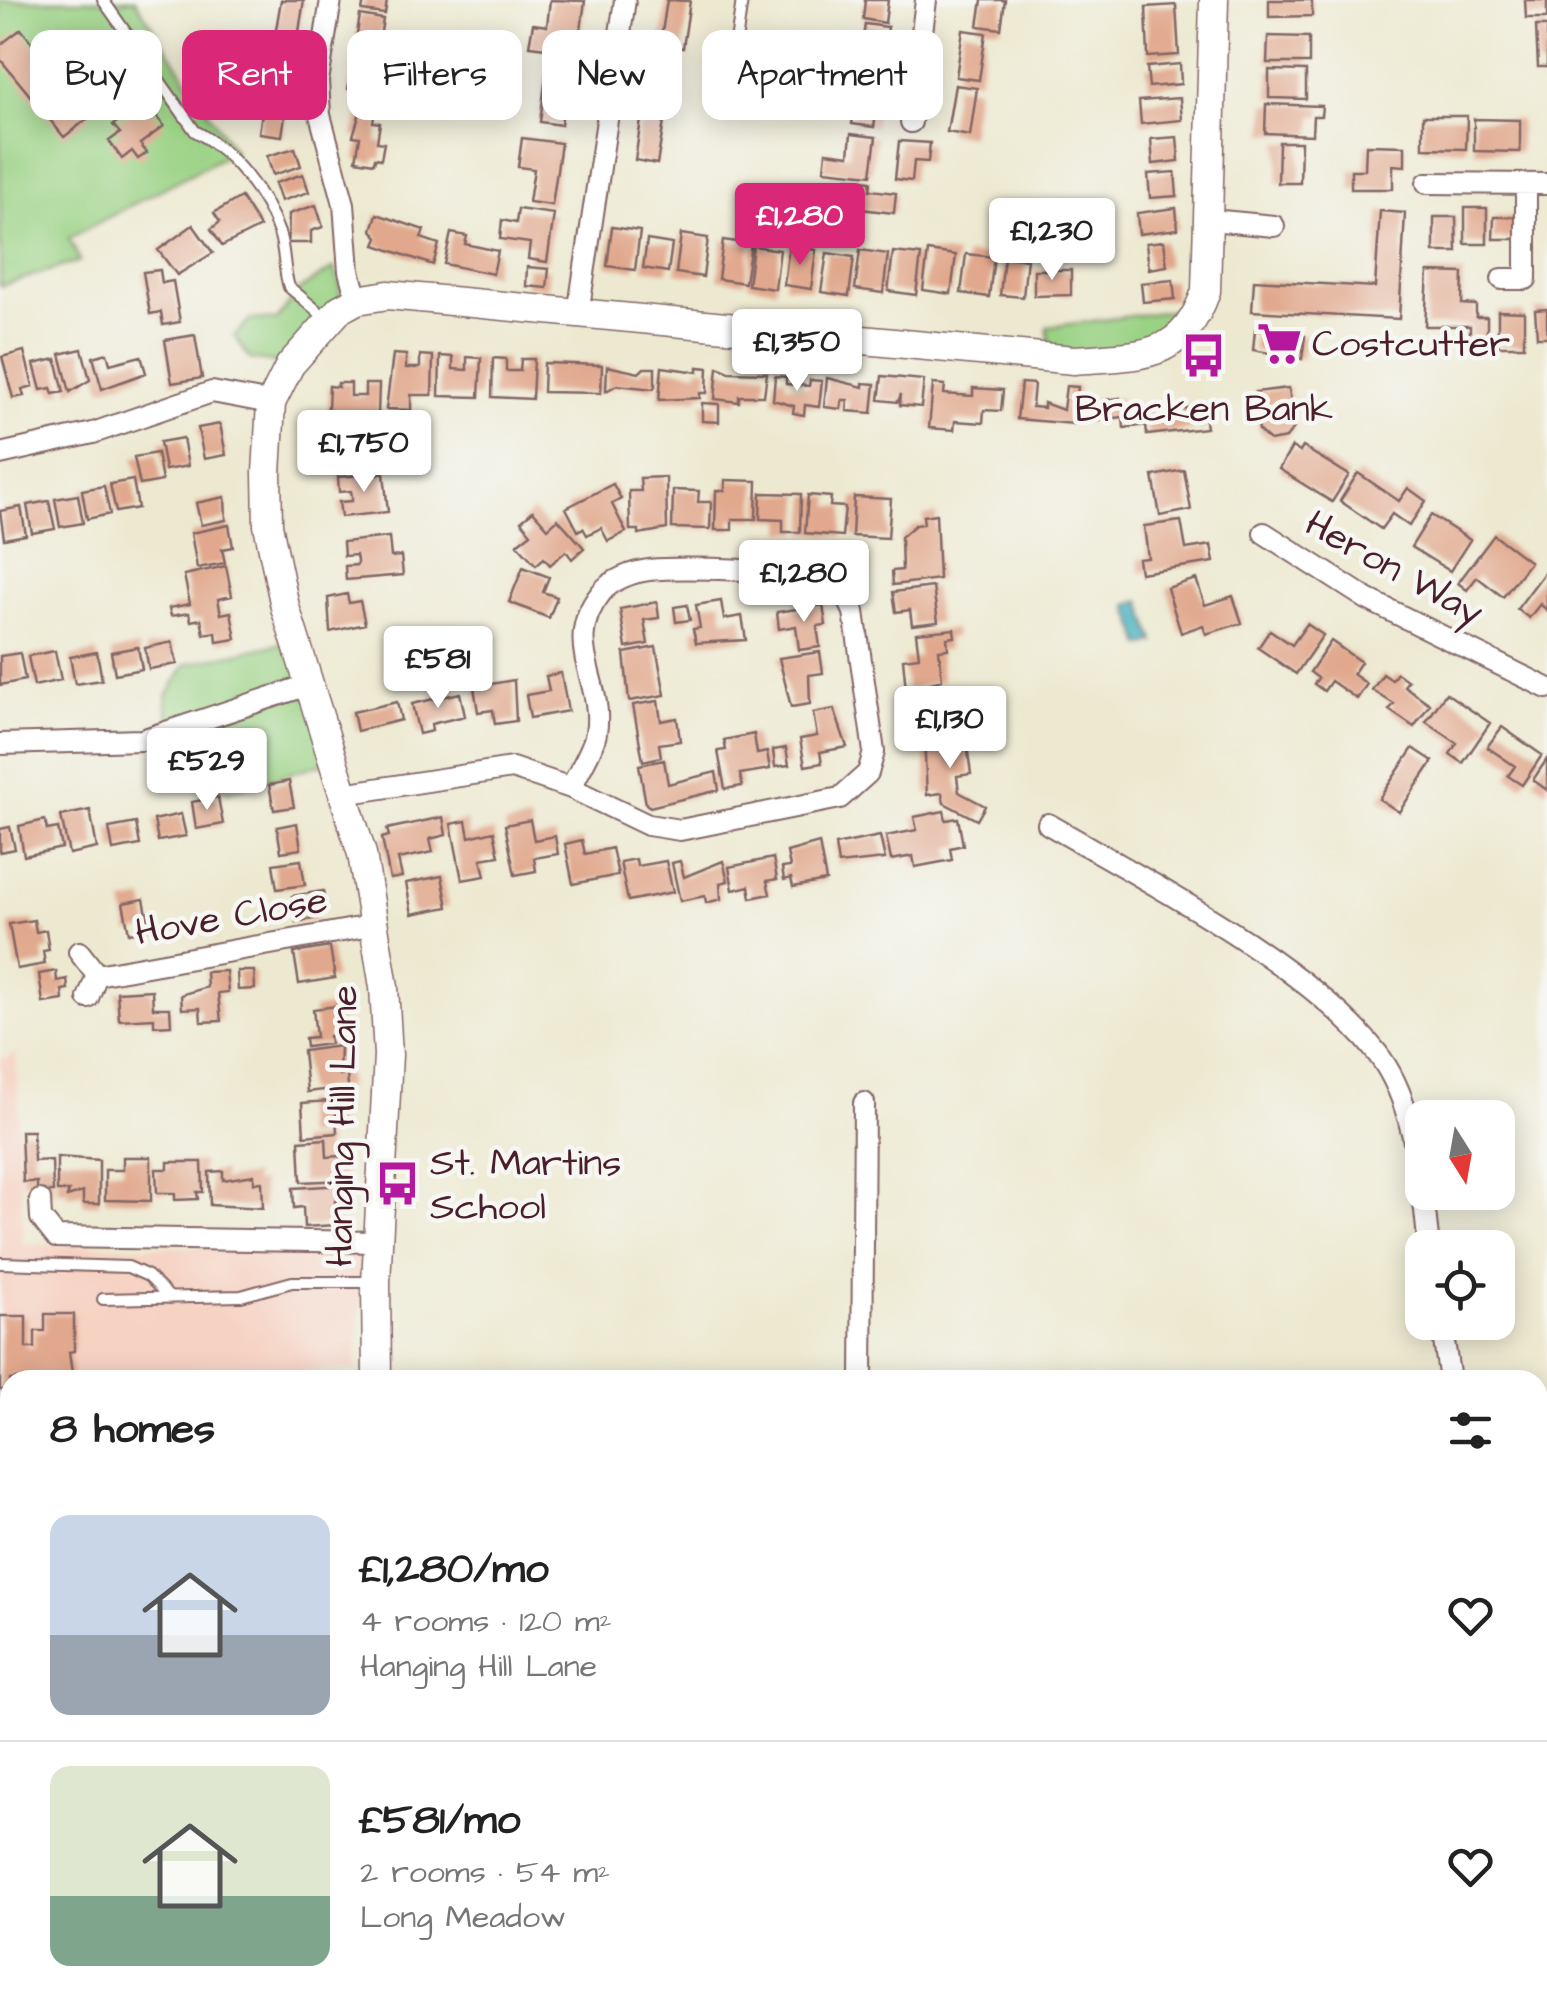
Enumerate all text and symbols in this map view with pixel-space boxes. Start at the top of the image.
chip: Buy [30,30,162,120]
chip: Rent [182,30,327,120]
chip: Filters [347,30,522,120]
chip: New [542,30,682,120]
chip: Apartment [702,30,943,120]
pin: £1,280 [719,183,881,268]
text: £1,280 [757,193,843,238]
pin: £1,230 [971,198,1133,283]
text: £1,230 [1011,208,1093,253]
pin: £1,350 [716,309,878,394]
text: £1,350 [754,319,840,364]
supermarket icon: Costcutter [1255,319,1303,367]
place label: Costcutter [1312,319,1510,371]
bus stop icon: Bracken Bank [1180,332,1228,380]
place label: Bracken Bank [1075,384,1333,436]
pin: £1,750 [283,410,445,495]
text: £1,750 [319,420,409,465]
street label: Heron Way [1295,498,1492,640]
pin: £1,280 [723,540,885,625]
text: £1,280 [761,550,847,595]
pin: £581 [379,626,497,711]
text: £581 [406,636,470,681]
pin: £1,130 [869,686,1031,771]
text: £1,130 [916,696,984,741]
pin: £529 [148,728,266,813]
text: £529 [169,738,245,783]
street label: Hove Close [131,875,331,959]
street label: Hanging Hill Lane [315,985,371,1267]
north arrow [1405,1100,1515,1210]
map controls [1405,1100,1515,1340]
place label: St. Martins School [430,1138,621,1234]
bus stop icon: St. Martins School [373,1160,421,1208]
button: locate [1405,1230,1515,1340]
text: 8 homes [50,1401,215,1459]
icon: filters [1443,1403,1498,1458]
text: £1,280/mo [360,1541,549,1599]
icon: home [130,1555,250,1675]
icon: heart [1443,1588,1498,1643]
text: 4 rooms · 120 m² [360,1599,612,1644]
text: Hanging Hill Lane [360,1644,597,1689]
text: £581/mo [360,1792,520,1850]
icon: home [130,1806,250,1926]
icon: heart [1443,1839,1498,1894]
text: 2 rooms · 54 m² [360,1850,610,1895]
text: Long Meadow [360,1895,566,1940]

